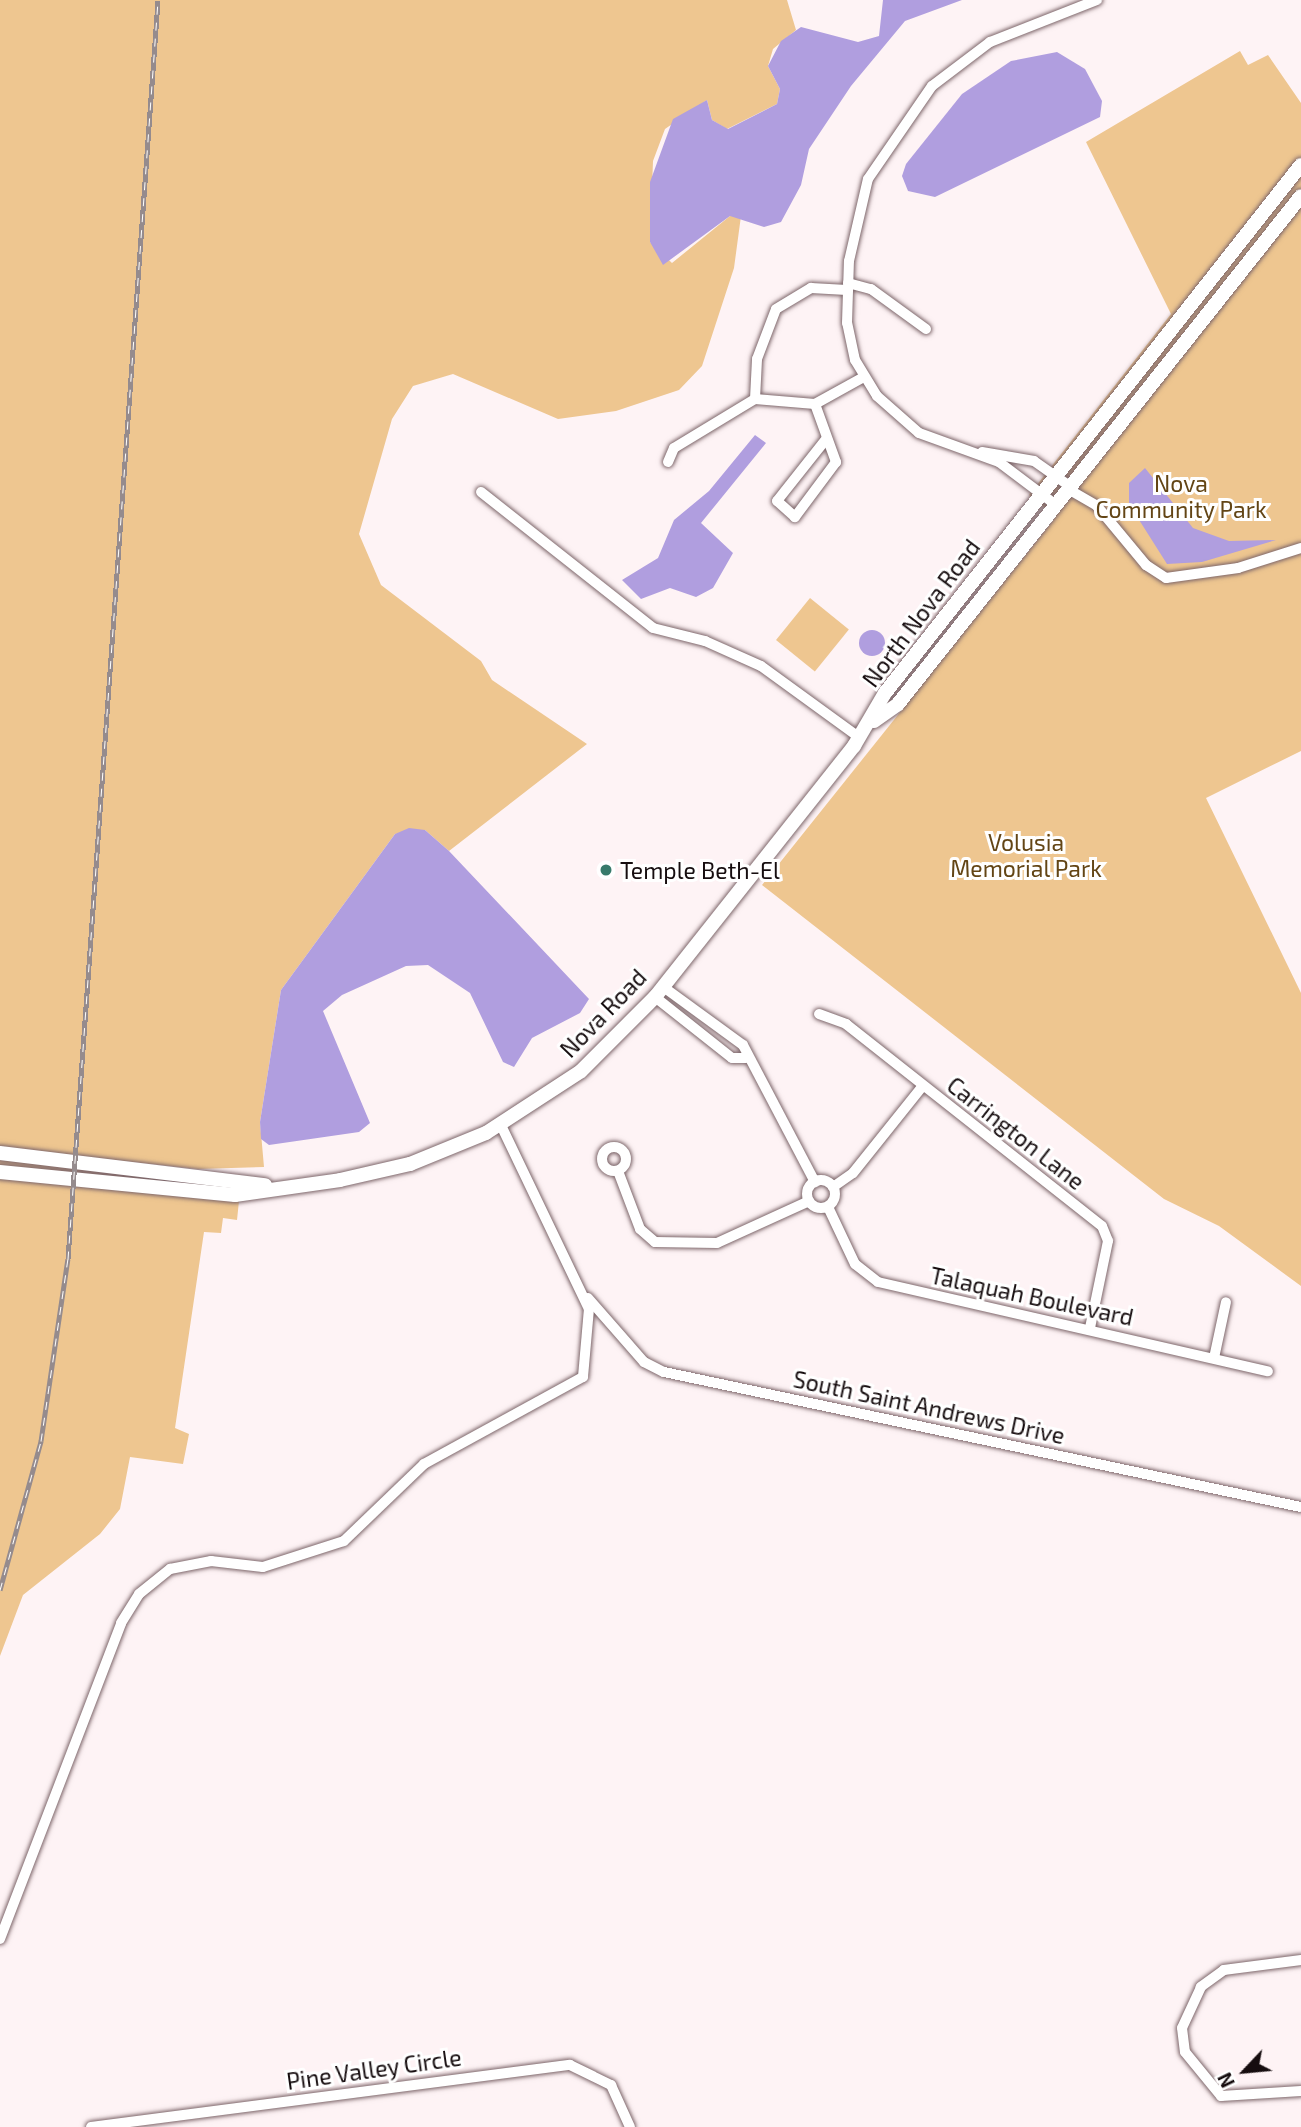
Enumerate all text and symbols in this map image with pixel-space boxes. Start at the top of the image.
park label: Nova Community Park [1095,469,1267,523]
street label: North Nova Road [857,534,985,692]
park label: Volusia Memorial Park [950,828,1102,882]
place label: Temple Beth-El [620,856,780,884]
marker: Temple Beth-El [598,862,614,878]
street label: Nova Road [554,963,652,1063]
street label: Carrington Lane [942,1071,1090,1195]
street label: Talaquah Boulevard [928,1261,1136,1331]
street label: South Saint Andrews Drive [791,1365,1067,1449]
north arrow [1210,2036,1280,2106]
street label: Pine Valley Circle [284,2043,464,2095]
text: N [1212,2069,1239,2092]

